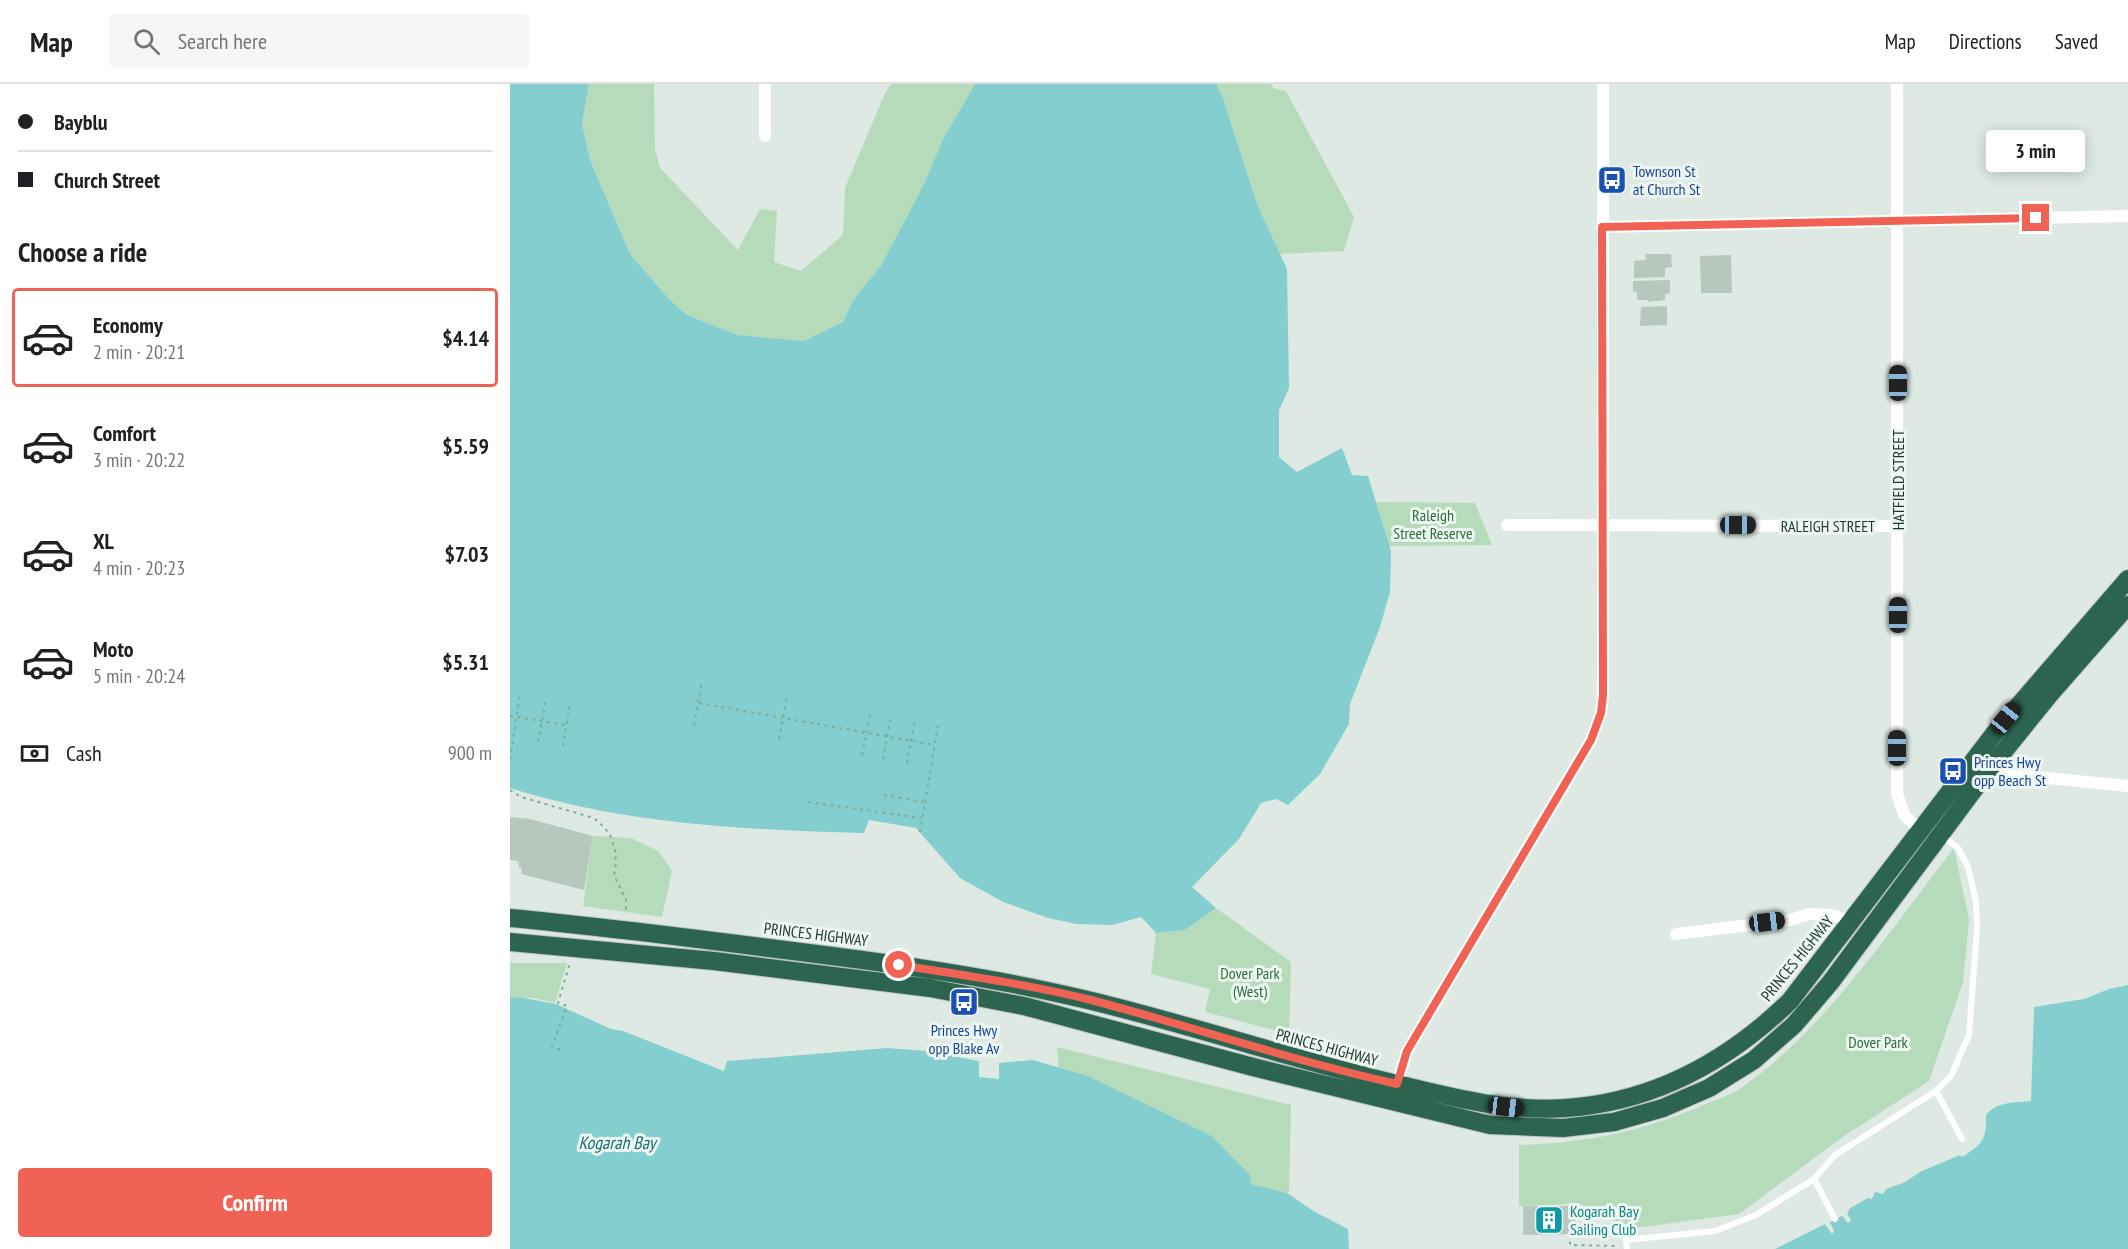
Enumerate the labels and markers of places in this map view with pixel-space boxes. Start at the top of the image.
place label: Townson St at Church St [1633,161,1701,199]
bus stop icon: Townson St at Church St [1596,164,1628,196]
place label: Princes Hwy opp Beach St [1974,752,2047,790]
bus stop icon: Princes Hwy opp Beach St [1937,755,1969,787]
bus stop icon: Princes Hwy opp Blake Av [948,986,980,1018]
place label: Princes Hwy opp Blake Av [929,1020,1000,1058]
place label: Kogarah Bay Sailing Club [1570,1201,1639,1239]
building icon: Kogarah Bay Sailing Club [1533,1204,1565,1236]

